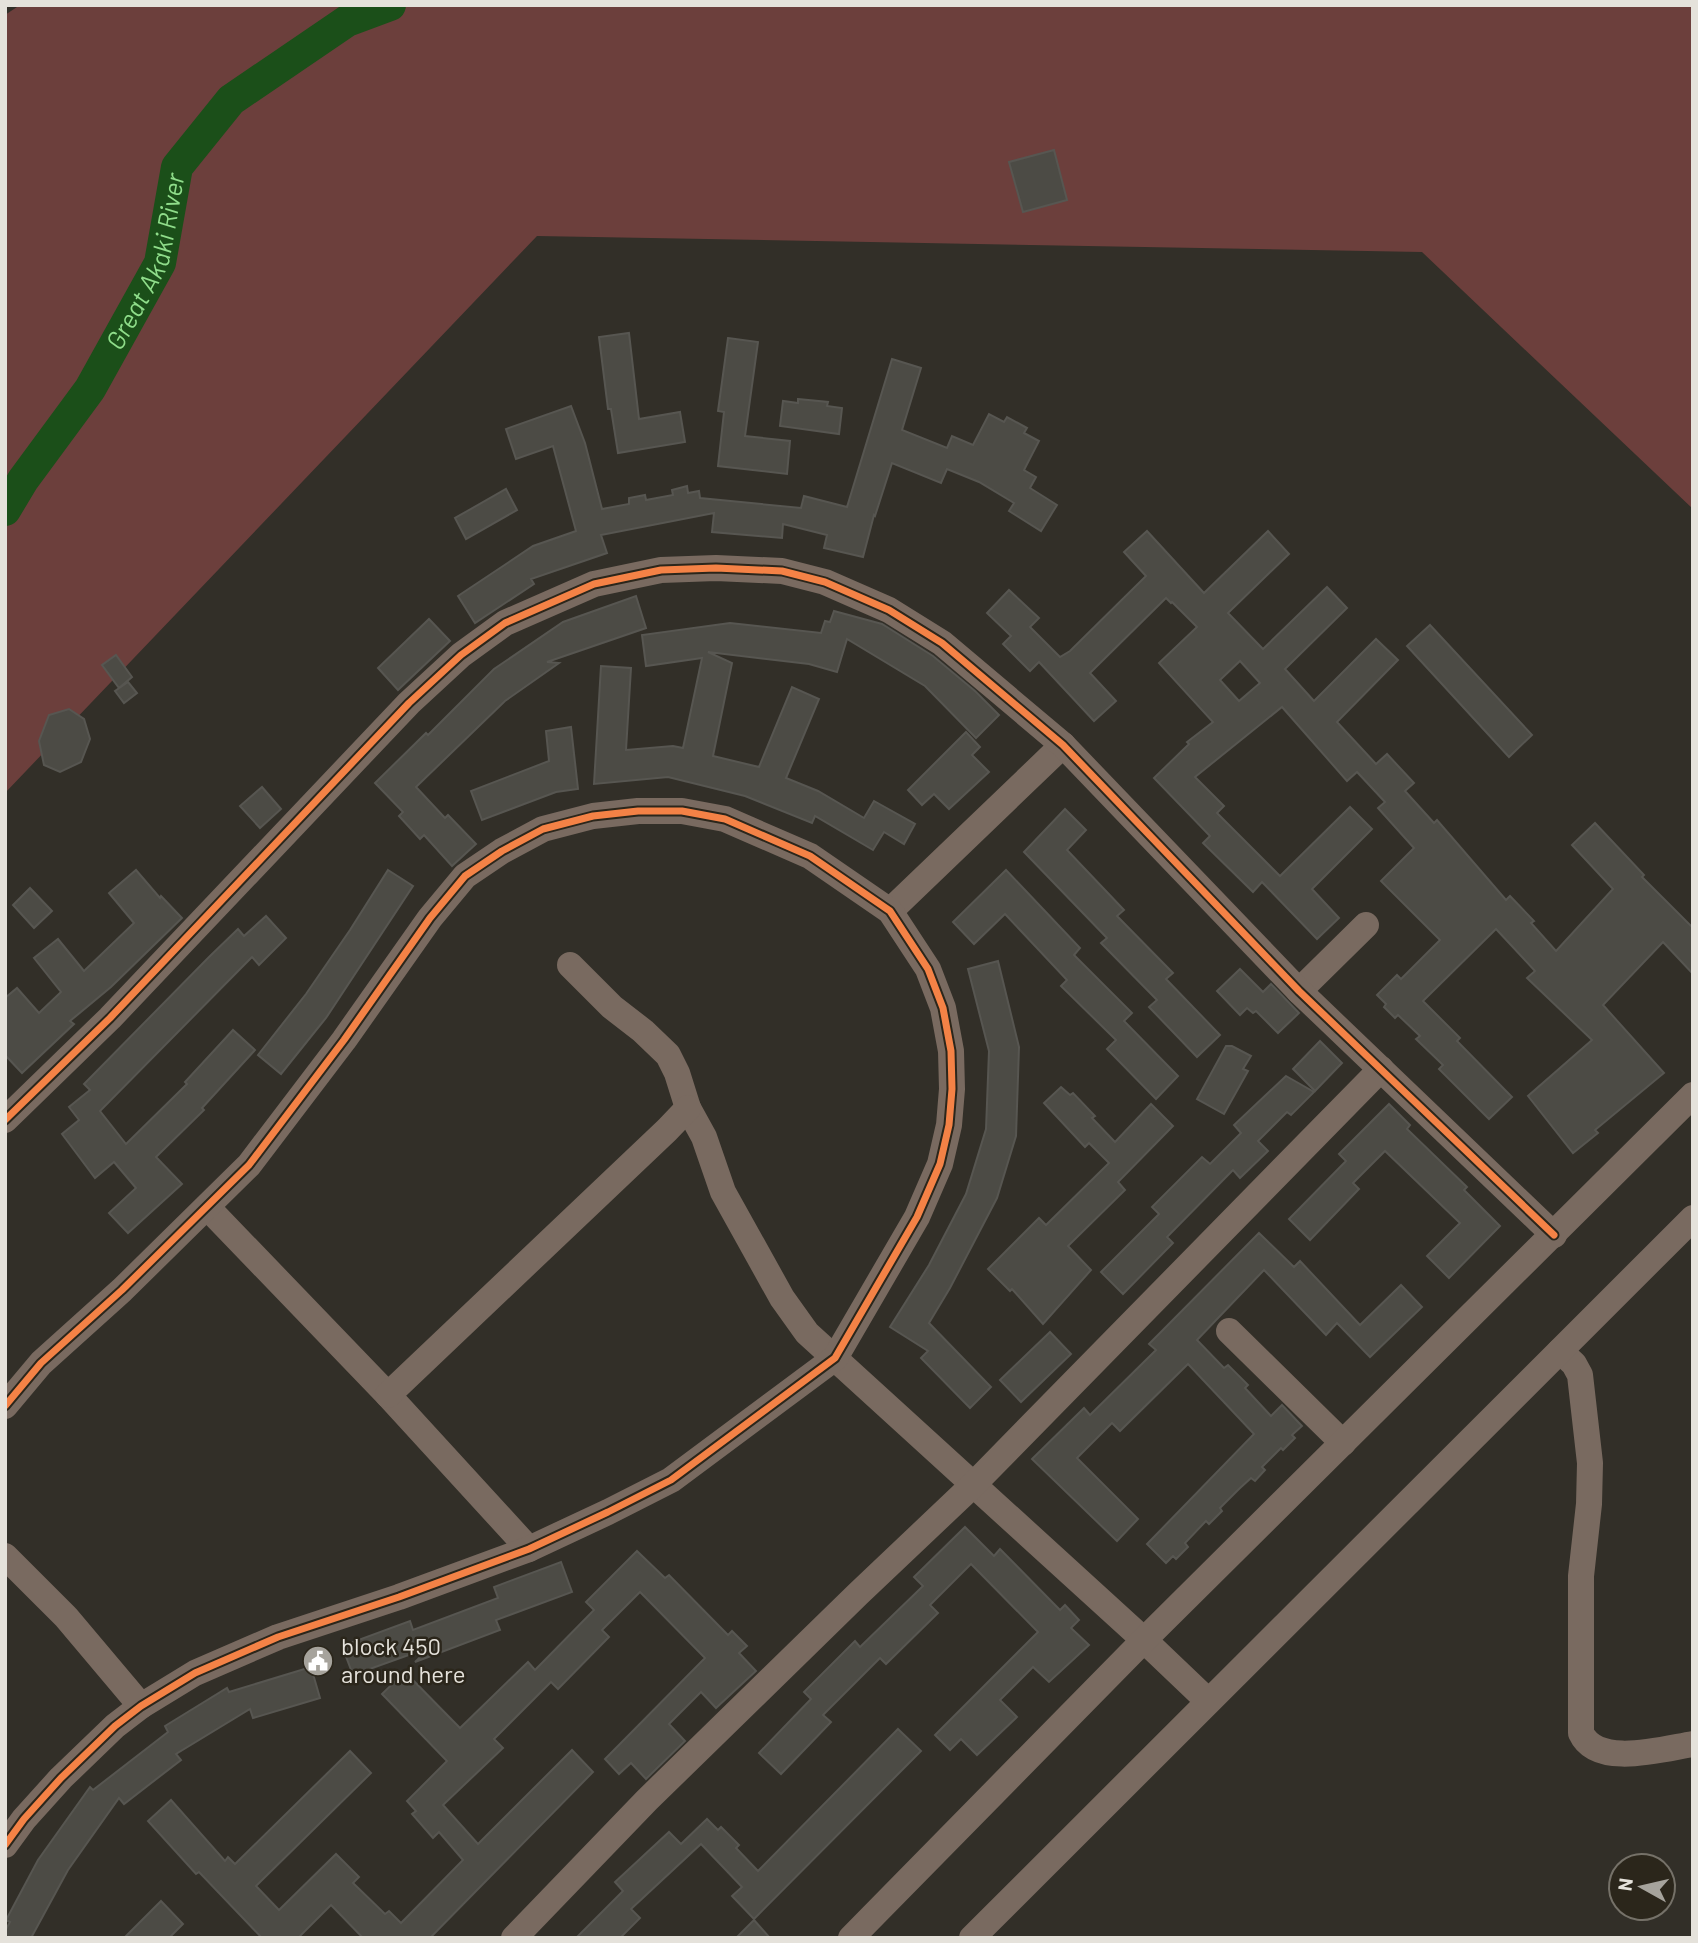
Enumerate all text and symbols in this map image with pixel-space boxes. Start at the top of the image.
water label: Great Akaki River [98,170,190,355]
place label: block 450 around here [341,1631,465,1688]
public building icon: block 450 around here [301,1644,335,1678]
north arrow [1607,1852,1677,1922]
text: N [1612,1877,1637,1892]

